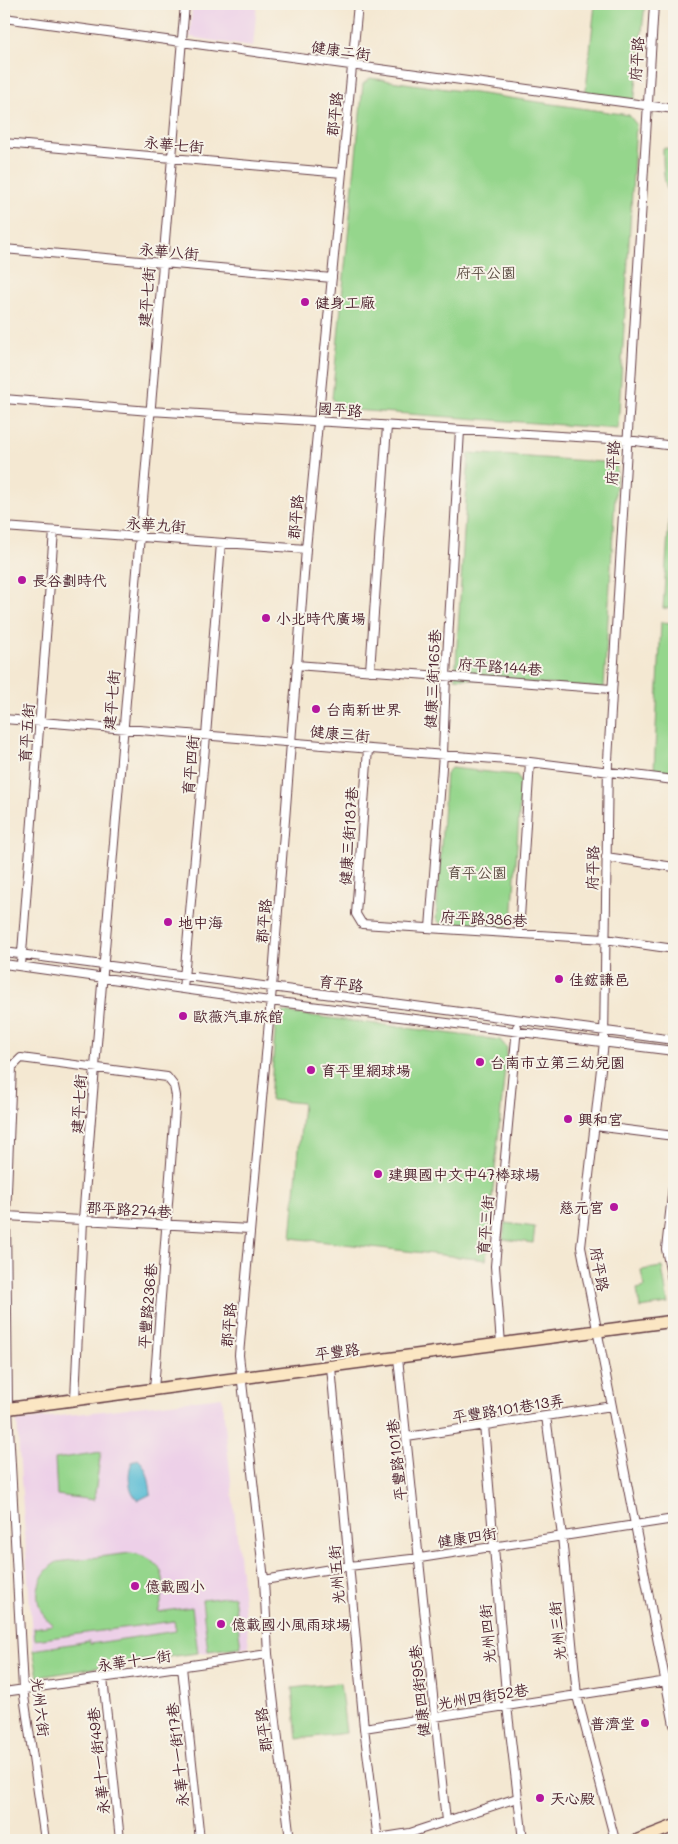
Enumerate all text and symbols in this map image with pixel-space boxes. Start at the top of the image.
street label: 健康二街 [310,36,372,64]
street label: 府平路 [624,36,648,82]
street label: 郡平路 [322,91,346,137]
street label: 永華七街 [143,131,205,157]
street label: 永華八街 [138,238,200,264]
park label: 府平公園 [456,262,516,282]
street label: 建平七街 [133,266,159,328]
place label: 健身工廠 [315,292,375,312]
marker: 健身工廠 [299,296,311,308]
street label: 國平路 [317,397,363,421]
street label: 府平路 [601,440,623,486]
street label: 郡平路 [283,494,307,540]
street label: 永華九街 [125,512,187,536]
place label: 長谷劃時代 [32,570,107,590]
marker: 長谷劃時代 [16,574,28,586]
place label: 小北時代廣場 [276,608,366,628]
marker: 小北時代廣場 [260,612,272,624]
street label: 健康三街165巷 [419,629,445,729]
street label: 府平路144巷 [457,653,543,679]
street label: 建平七街 [98,669,124,731]
place label: 台南新世界 [326,699,401,719]
street label: 育平五街 [14,702,38,764]
marker: 台南新世界 [310,703,322,715]
street label: 健康三街 [309,720,371,746]
street label: 育平四街 [177,734,203,796]
street label: 健康三街187巷 [335,786,361,886]
street label: 府平路 [582,845,602,891]
park label: 育平公園 [447,862,507,882]
street label: 郡平路 [251,898,275,944]
street label: 府平路386巷 [440,906,528,930]
place label: 地中海 [178,912,223,932]
marker: 地中海 [162,916,174,928]
place label: 佳鋐謙邑 [569,969,629,989]
street label: 育平路 [317,970,365,996]
marker: 佳鋐謙邑 [553,973,565,985]
place label: 歐薇汽車旅館 [193,1006,283,1026]
marker: 歐薇汽車旅館 [177,1010,189,1022]
place label: 台南市立第三幼兒園 [490,1052,625,1072]
marker: 台南市立第三幼兒園 [474,1056,486,1068]
place label: 育平里網球場 [321,1060,411,1080]
marker: 育平里網球場 [305,1064,317,1076]
street label: 建平七街 [66,1073,90,1135]
place label: 興和宮 [578,1109,623,1129]
marker: 興和宮 [562,1113,574,1125]
place label: 建興國中文中47棒球場 [388,1164,540,1184]
marker: 建興國中文中47棒球場 [372,1168,384,1180]
street label: 育平三街 [472,1194,498,1256]
street label: 郡平路274巷 [86,1197,172,1221]
place label: 慈元宮 [559,1197,604,1217]
marker: 慈元宮 [608,1201,620,1213]
street label: 府平路 [586,1245,614,1293]
street label: 平豐路236巷 [133,1262,161,1350]
street label: 郡平路 [216,1302,240,1348]
street label: 平豐路 [313,1338,361,1364]
street label: 平豐路101巷13弄 [451,1389,565,1427]
street label: 平豐路101巷 [382,1418,410,1502]
street label: 健康四街 [436,1522,498,1552]
street label: 光州五街 [323,1544,349,1606]
place label: 億載國小 [145,1576,205,1596]
marker: 億載國小 [129,1580,141,1592]
street label: 光州三街 [544,1600,570,1662]
street label: 光州四街 [474,1603,500,1665]
place label: 億載國小風雨球場 [231,1614,351,1634]
marker: 億載國小風雨球場 [215,1618,227,1630]
street label: 健康四街95巷 [404,1644,434,1738]
street label: 永華十一街 [95,1645,173,1675]
street label: 光州六街 [27,1676,55,1738]
street label: 光州四街52巷 [436,1679,530,1713]
street label: 永華十一街17巷 [162,1702,192,1808]
street label: 永華十一街49巷 [82,1706,114,1816]
street label: 郡平路 [250,1706,276,1754]
place label: 普濟堂 [590,1713,635,1733]
marker: 普濟堂 [639,1717,651,1729]
place label: 天心殿 [550,1788,595,1808]
marker: 天心殿 [534,1792,546,1804]

